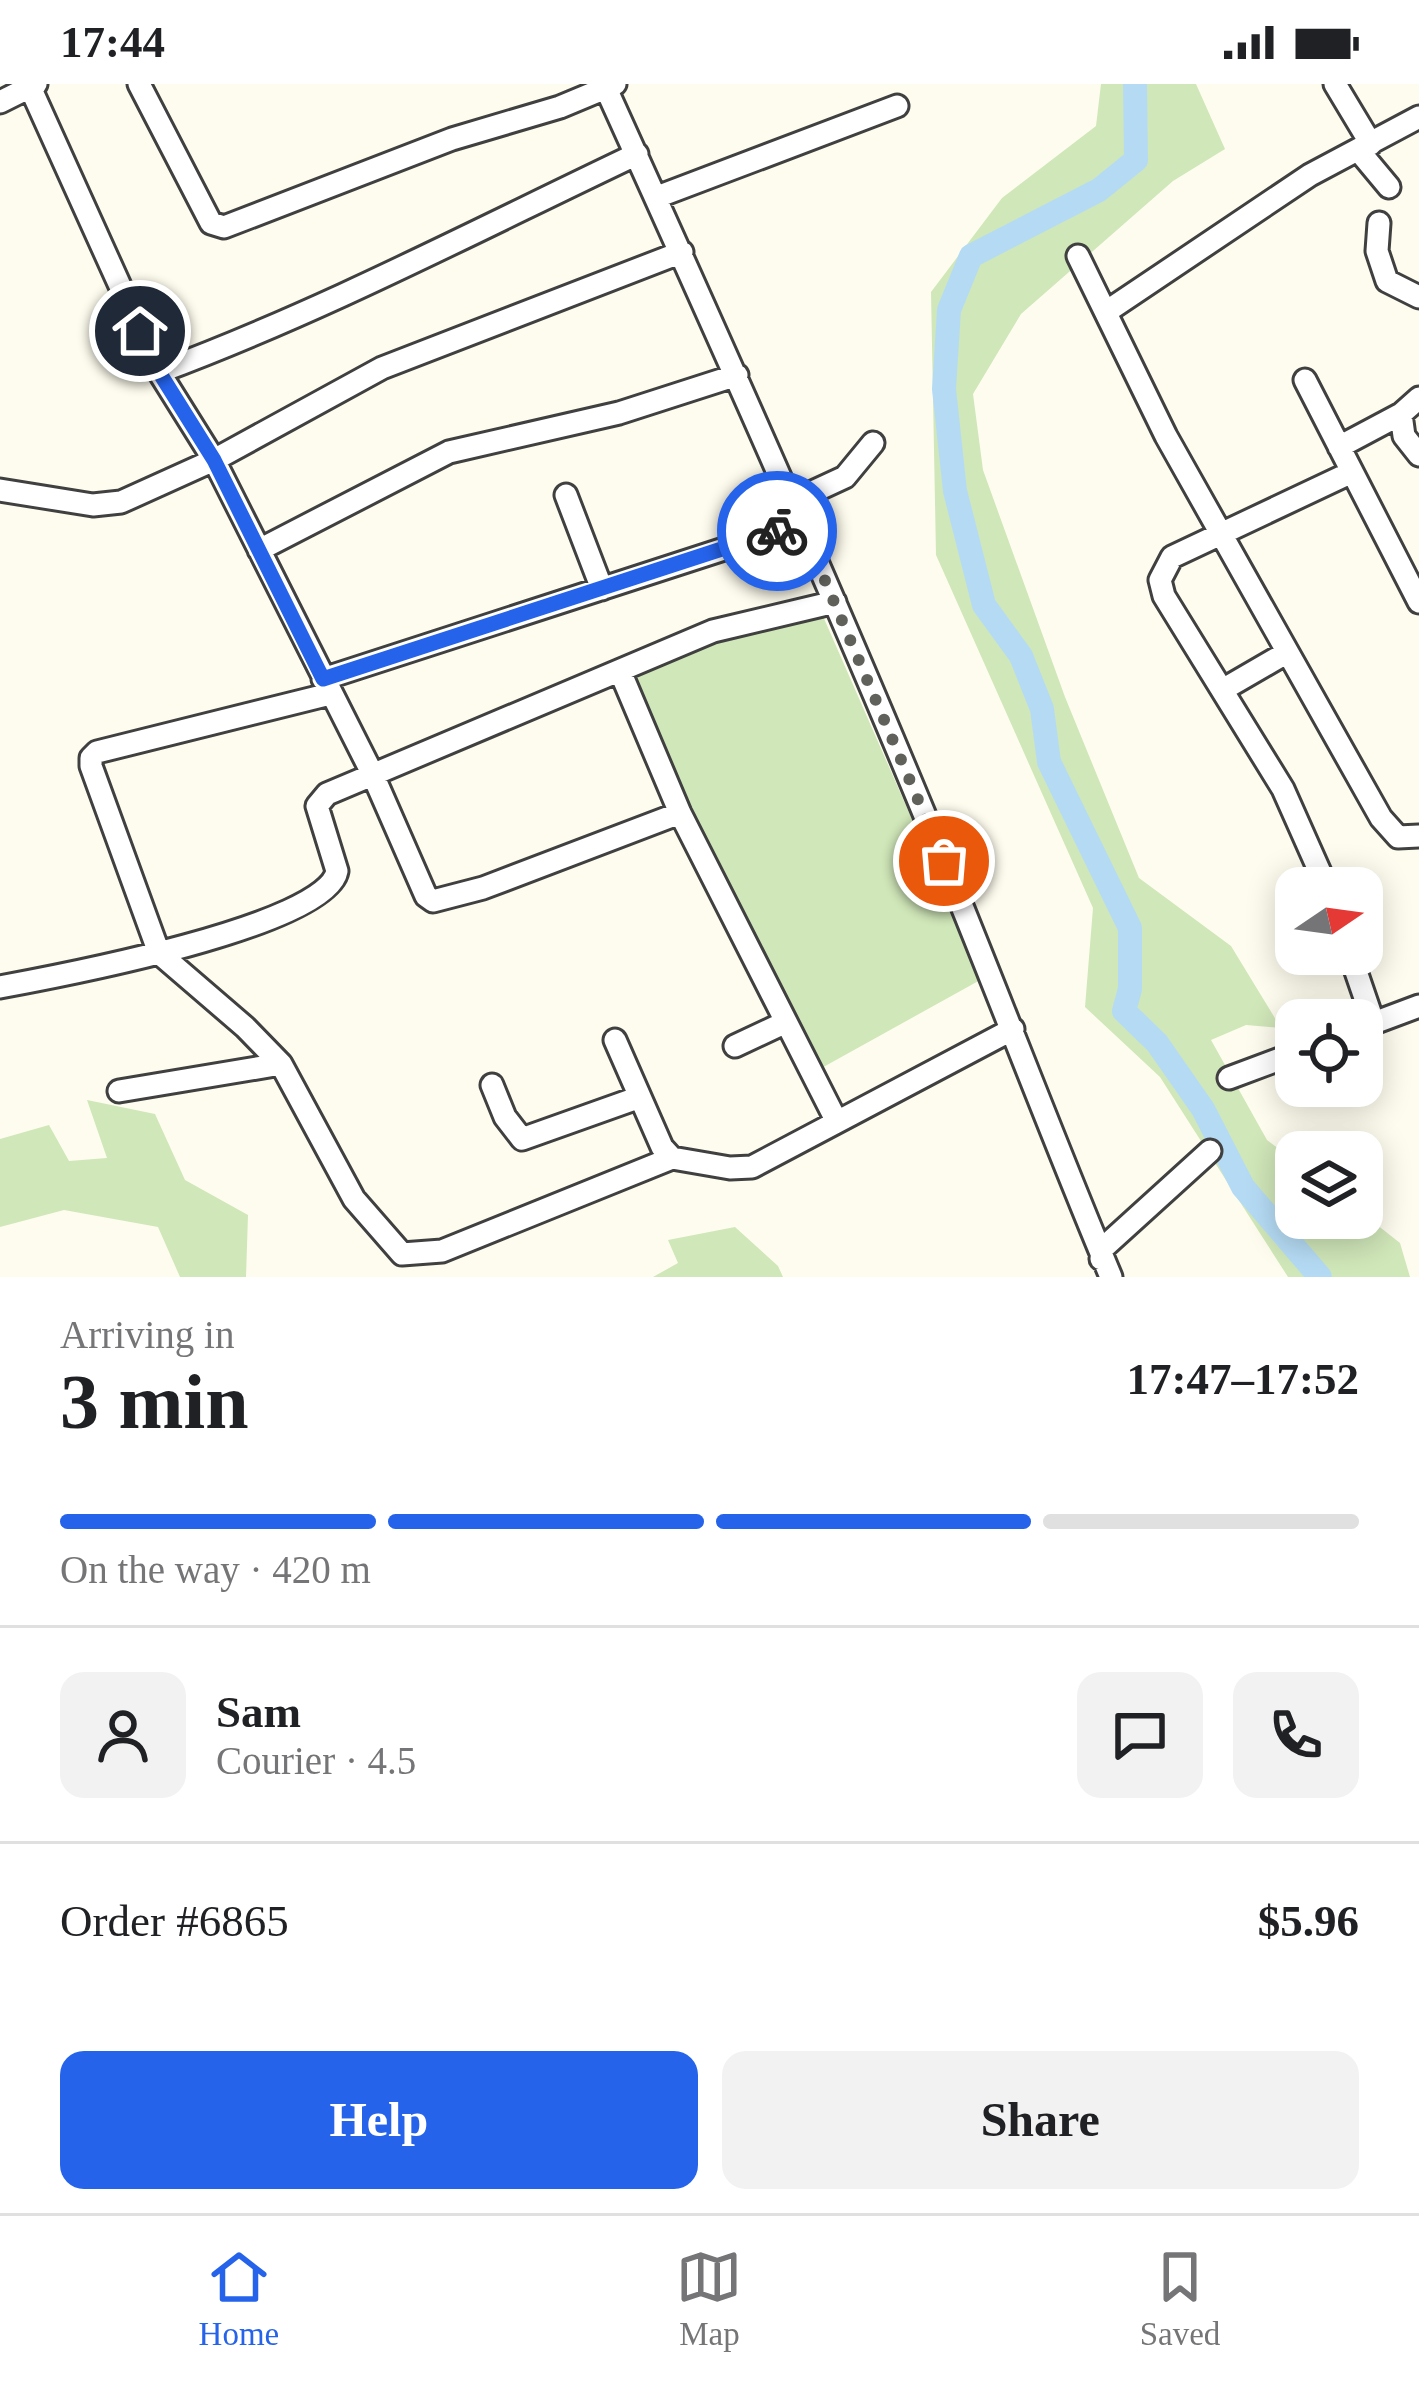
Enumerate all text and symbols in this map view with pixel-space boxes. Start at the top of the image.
text: 17:44 [60,17,165,67]
pin [89,280,191,382]
icon: home [107,298,173,364]
courier [717,471,837,591]
icon: bike [744,498,810,564]
pin [893,810,995,912]
icon: bag [911,828,977,894]
north arrow [1275,867,1383,975]
map controls [1275,867,1383,1239]
button: locate [1275,999,1383,1107]
button: layers [1275,1131,1383,1239]
text: Arriving in [60,1313,234,1356]
text: 17:47–17:52 [1127,1354,1359,1404]
text: 3 min [60,1358,249,1445]
text: On the way · 420 m [60,1548,371,1591]
button: person [60,1672,186,1798]
button: chat [1077,1672,1203,1798]
button: phone [1233,1672,1359,1798]
text: Sam [216,1687,301,1737]
text: Courier · 4.5 [216,1739,416,1782]
text: Order #6865 [60,1896,289,1946]
text: $5.96 [1258,1896,1359,1946]
button: Help [60,2051,698,2189]
button: Share [722,2051,1359,2189]
tab: Home [199,2244,279,2353]
tab: Map [676,2244,742,2353]
tab: Saved [1140,2244,1220,2353]

